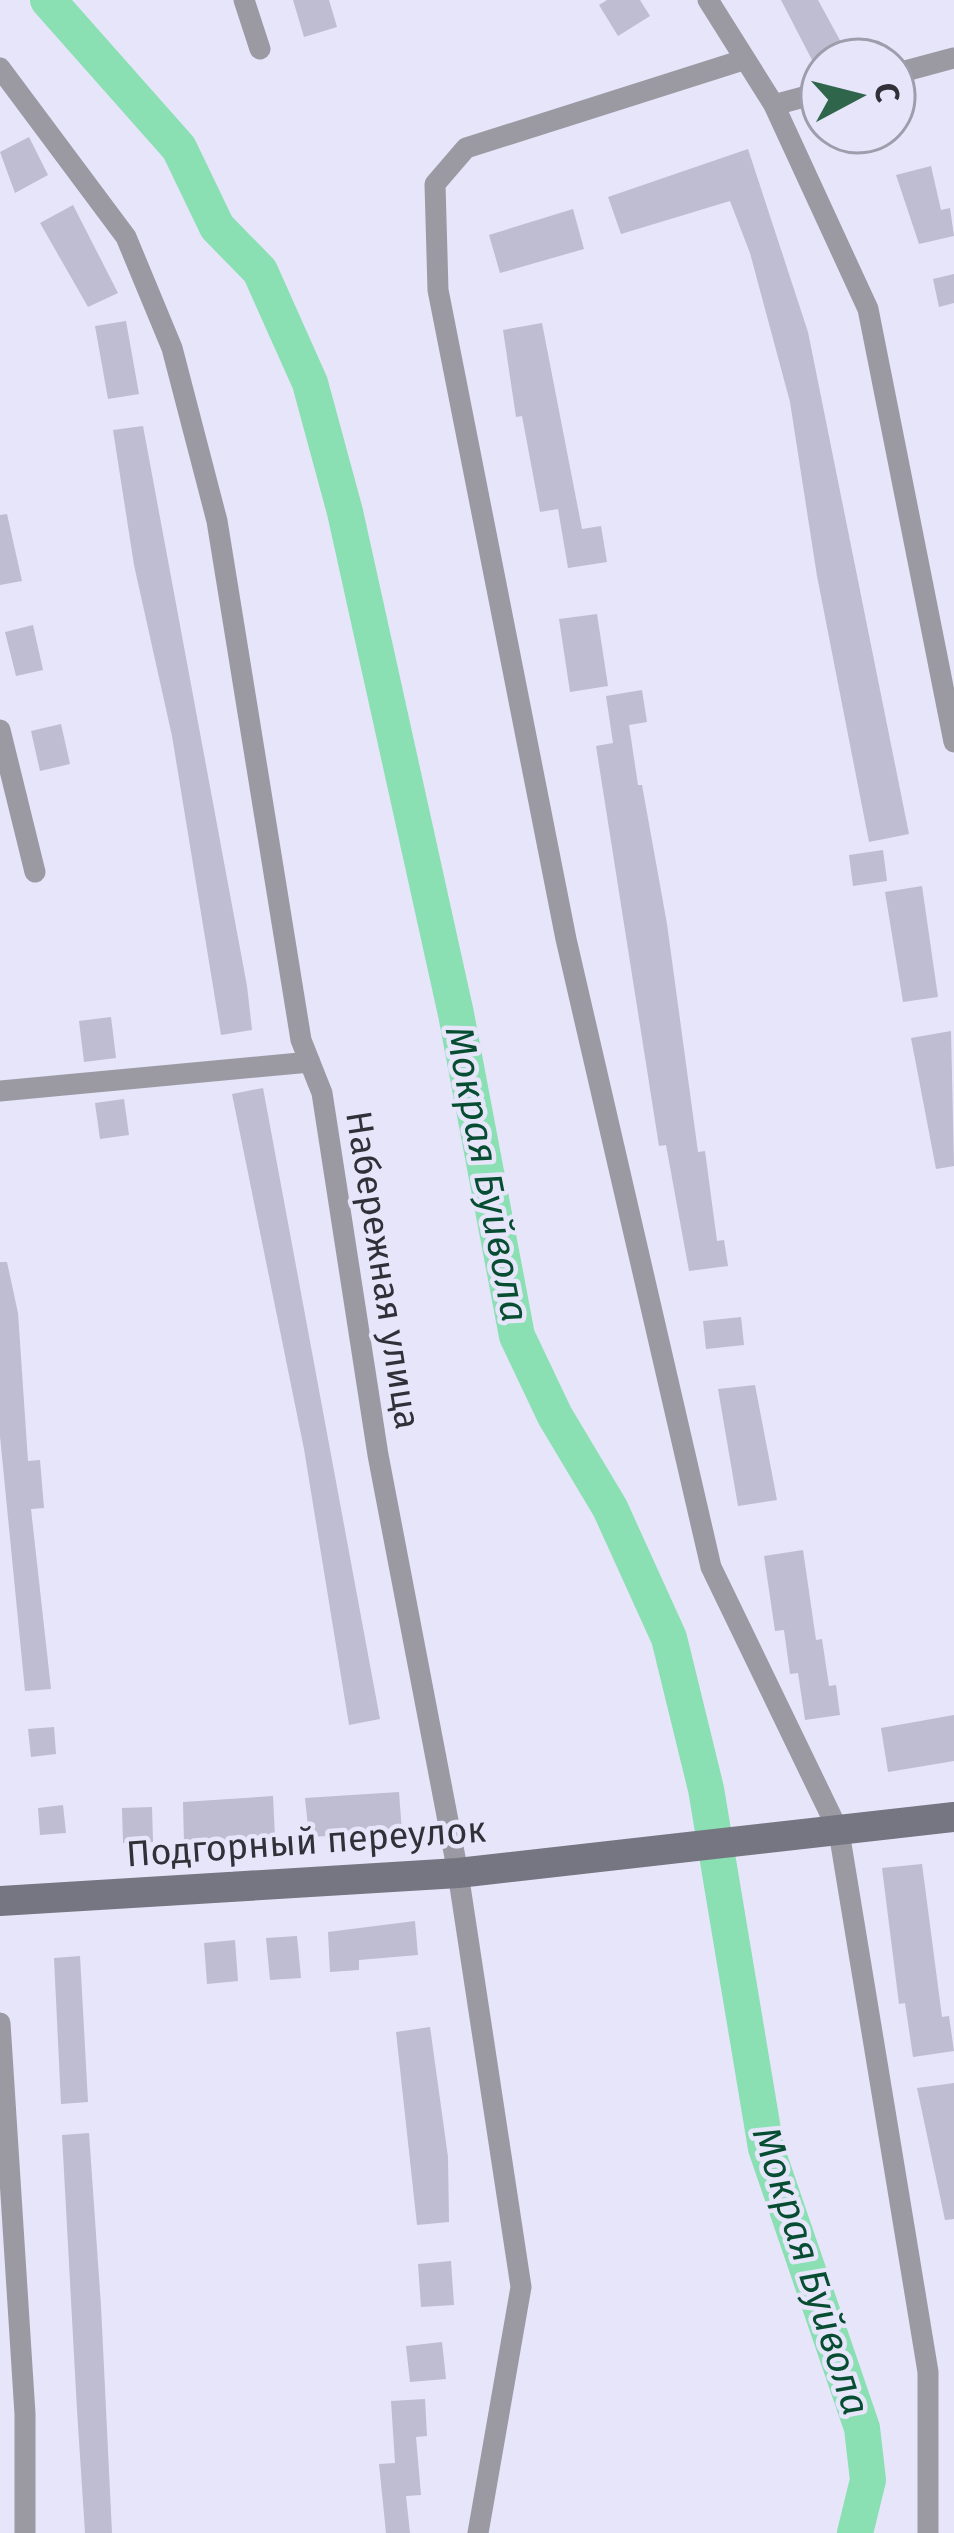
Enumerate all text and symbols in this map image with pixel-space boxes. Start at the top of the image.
north arrow [798,36,918,156]
text: С [866,81,908,104]
water label: Мокрая Буйвола [436,1022,538,1326]
street label: Набережная улица [336,1108,430,1432]
street label: Подгорный переулок [125,1807,488,1877]
water label: Мокрая Буйвола [743,2121,879,2421]

